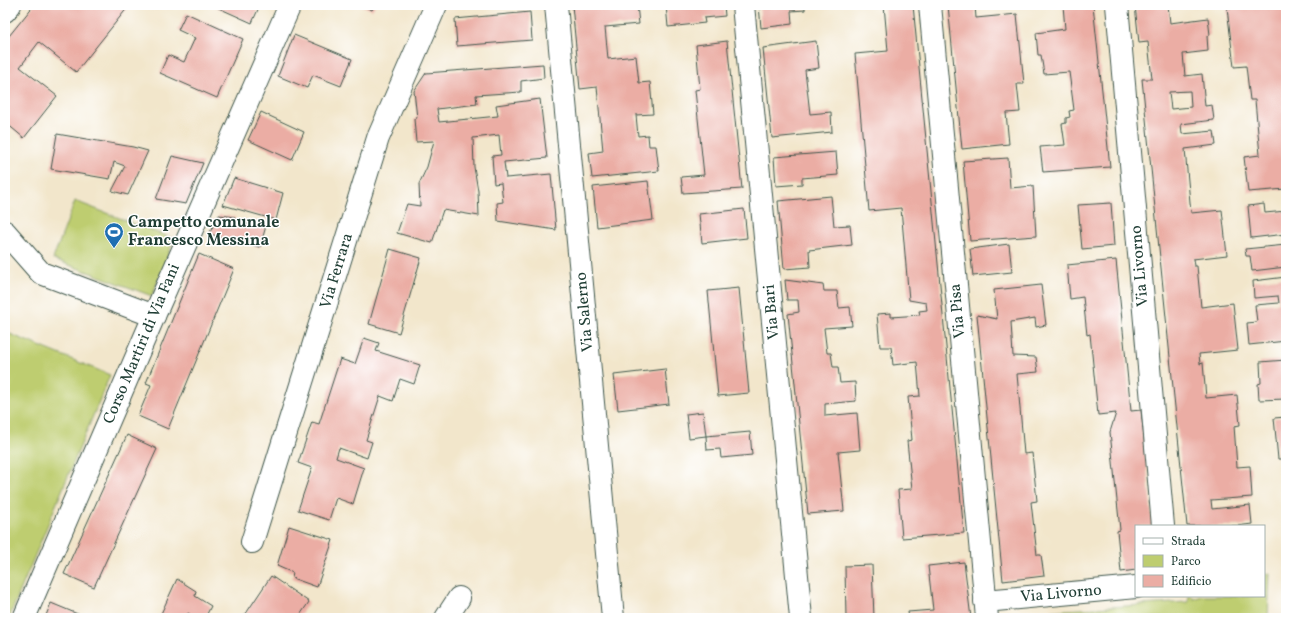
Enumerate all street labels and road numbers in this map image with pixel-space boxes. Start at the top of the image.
street label: Via Livorno [1125,224,1155,308]
street label: Via Ferrara [315,230,359,311]
street label: Corso Martiri di Via Fani [98,260,186,428]
street label: Via Salerno [571,271,599,353]
street label: Via Bari [759,283,785,341]
street label: Via Pisa [945,283,971,339]
street label: Via Livorno [1019,579,1103,609]

